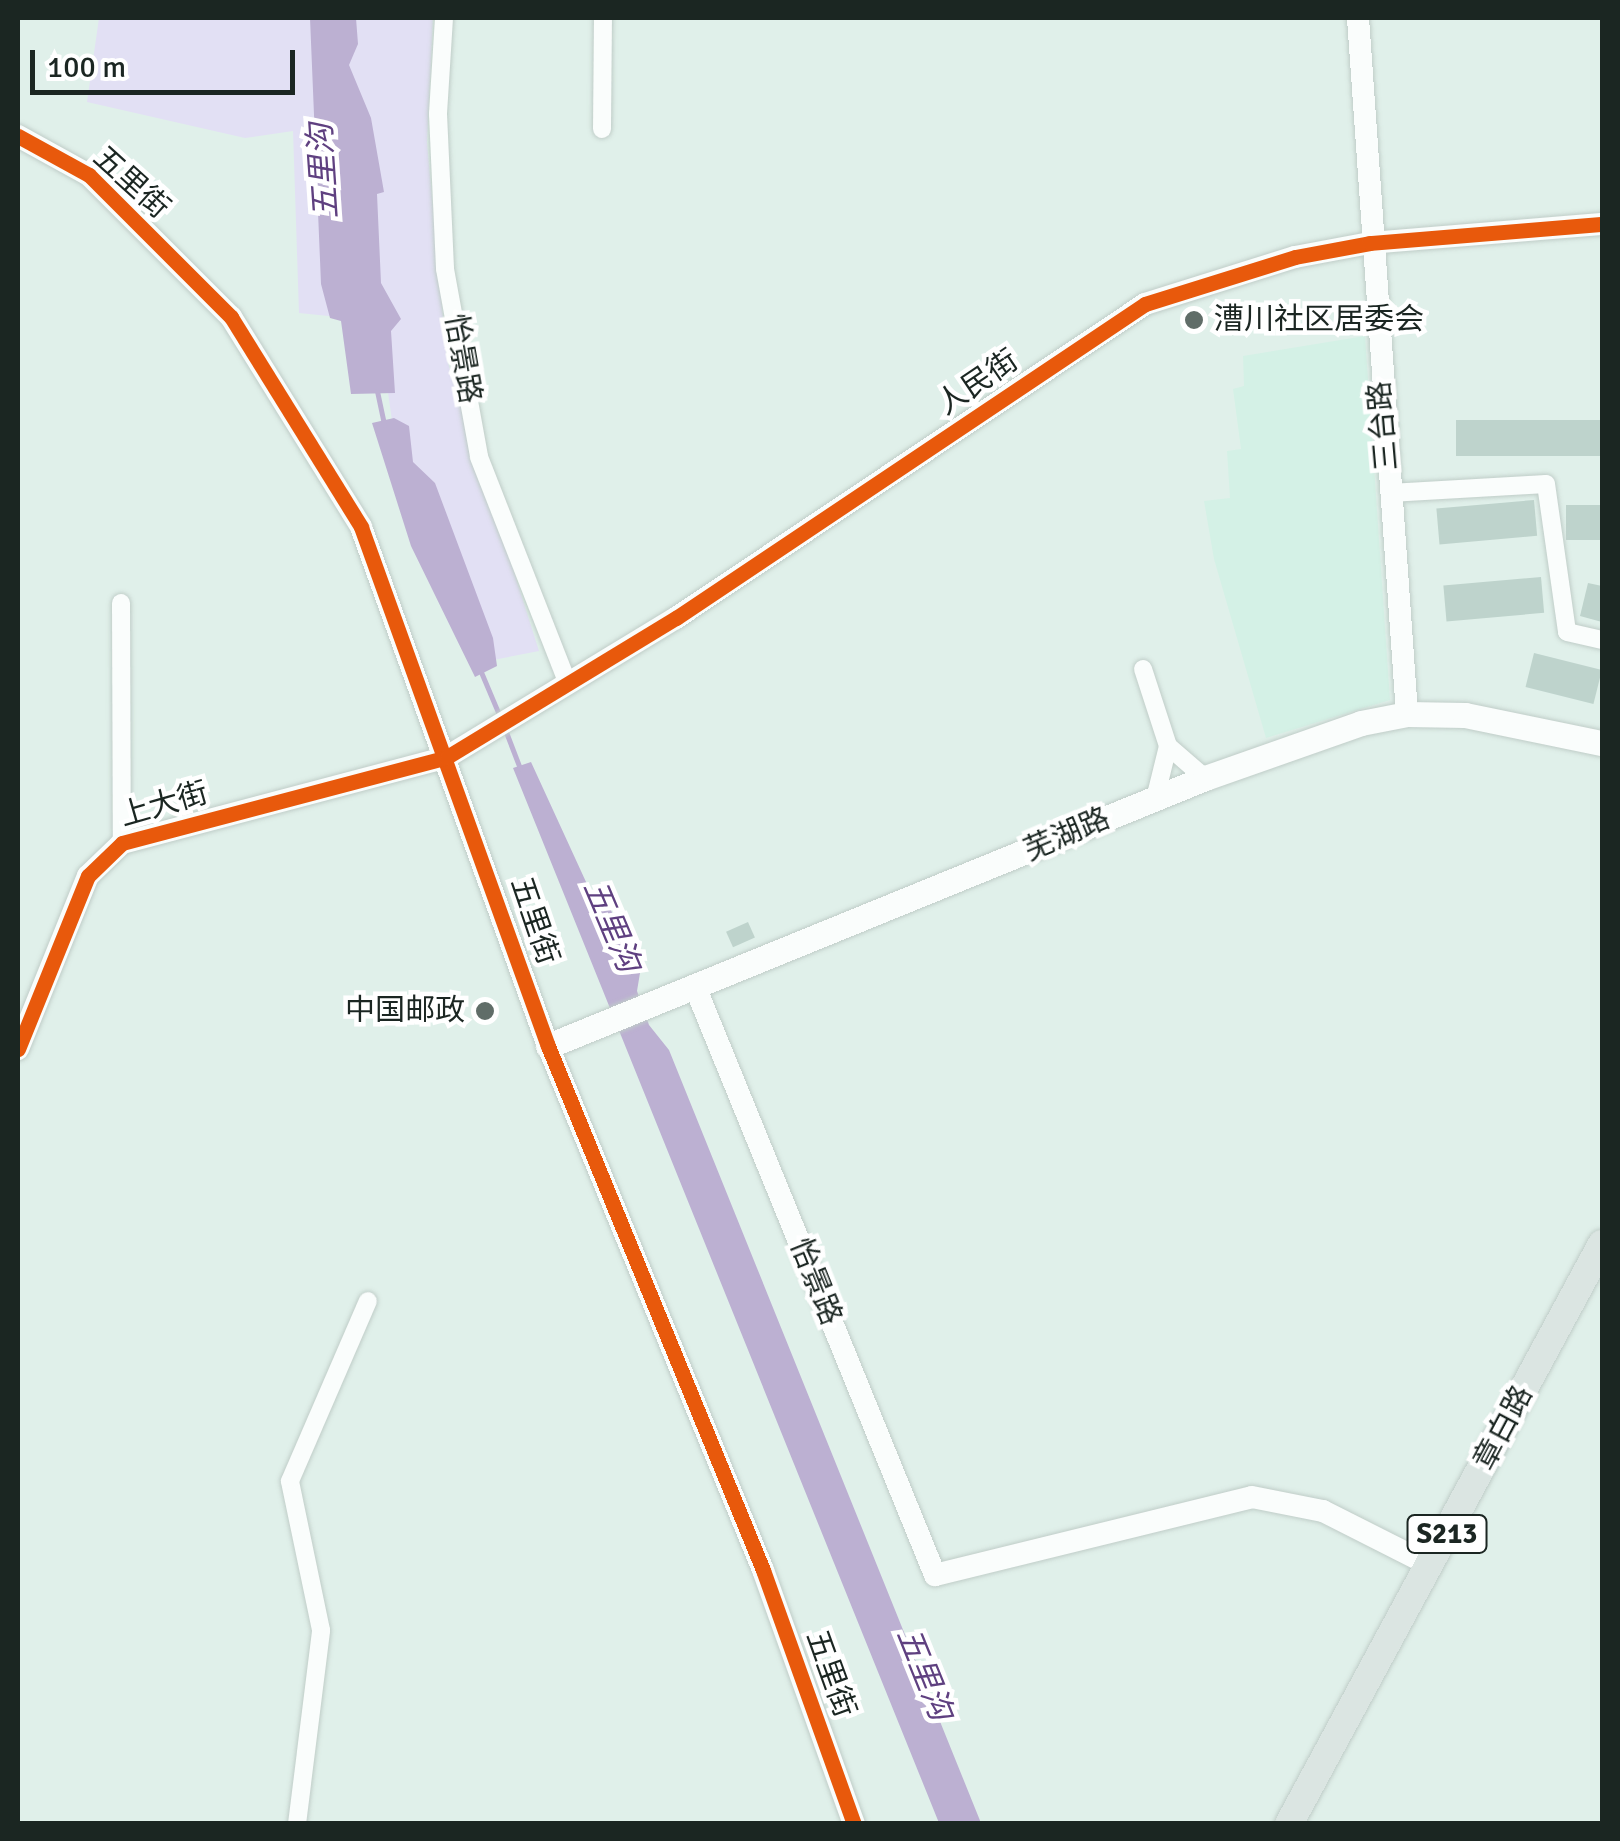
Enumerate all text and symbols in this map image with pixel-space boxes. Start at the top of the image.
scale bar [35,30,300,92]
text: 100 m [47,49,126,86]
water label: 五里沟 [301,122,347,220]
street label: 五里街 [86,140,176,226]
place label: 漕川社区居委会 [1214,302,1424,338]
marker: 漕川社区居委会 [1183,309,1205,331]
street label: 怡景路 [436,312,488,406]
street label: 人民街 [931,343,1025,423]
street label: 三台路 [1362,380,1406,472]
street label: 上大街 [116,775,212,835]
street label: 芜湖路 [1019,801,1115,869]
street label: 五里街 [502,873,566,969]
water label: 五里沟 [575,874,647,978]
place label: 中国邮政 [345,993,465,1029]
marker: 中国邮政 [474,1000,496,1022]
street label: 怡景路 [781,1234,849,1330]
street label: 章白路 [1467,1380,1541,1476]
road number: S213 [1404,1511,1490,1557]
water label: 五里沟 [888,1622,960,1726]
street label: 五里街 [798,1626,862,1722]

